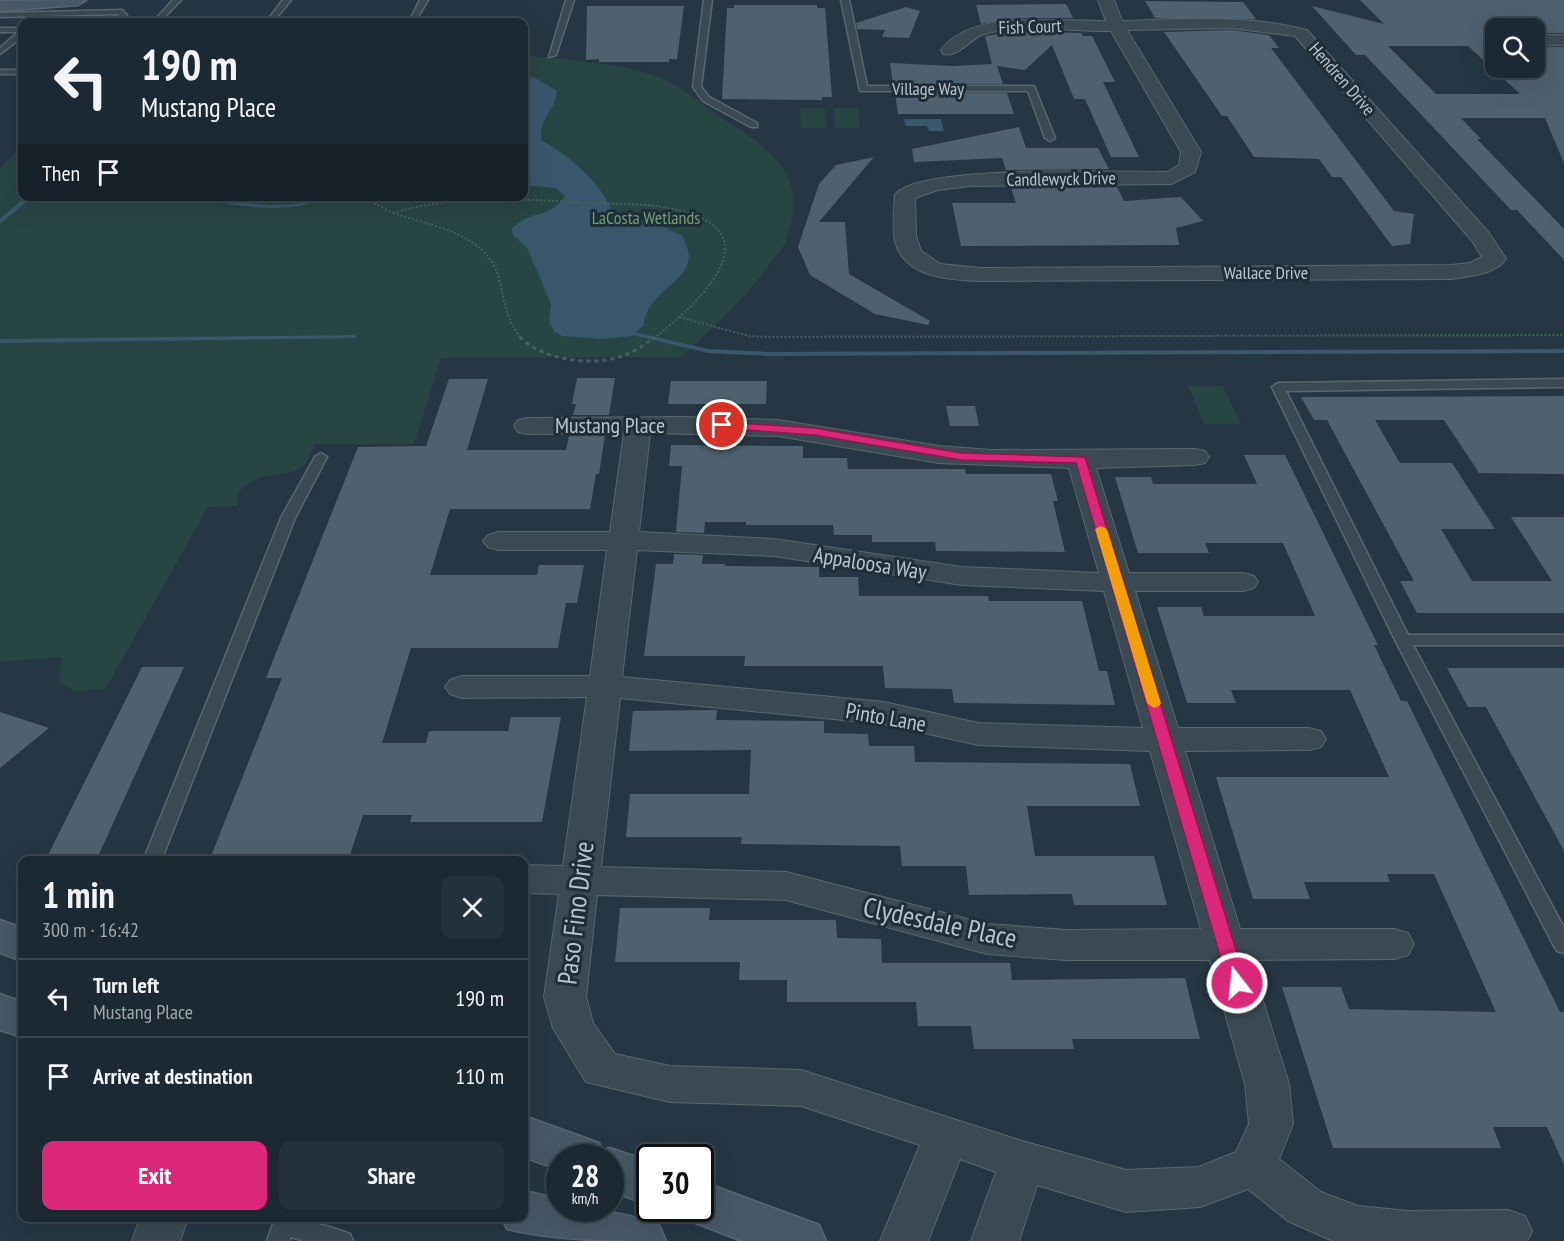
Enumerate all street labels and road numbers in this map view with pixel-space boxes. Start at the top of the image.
street label: Fish Court [998,14,1062,39]
street label: Hendren Drive [1304,37,1380,120]
street label: Village Way [891,77,964,100]
street label: Candlewyck Drive [1006,166,1116,191]
street label: Wallace Drive [1224,261,1308,284]
street label: Mustang Place [555,411,665,439]
street label: Appaloosa Way [811,540,929,586]
street label: Pinto Lane [844,696,928,738]
street label: Paso Fino Drive [549,839,601,986]
street label: Clydesdale Place [860,889,1020,955]

